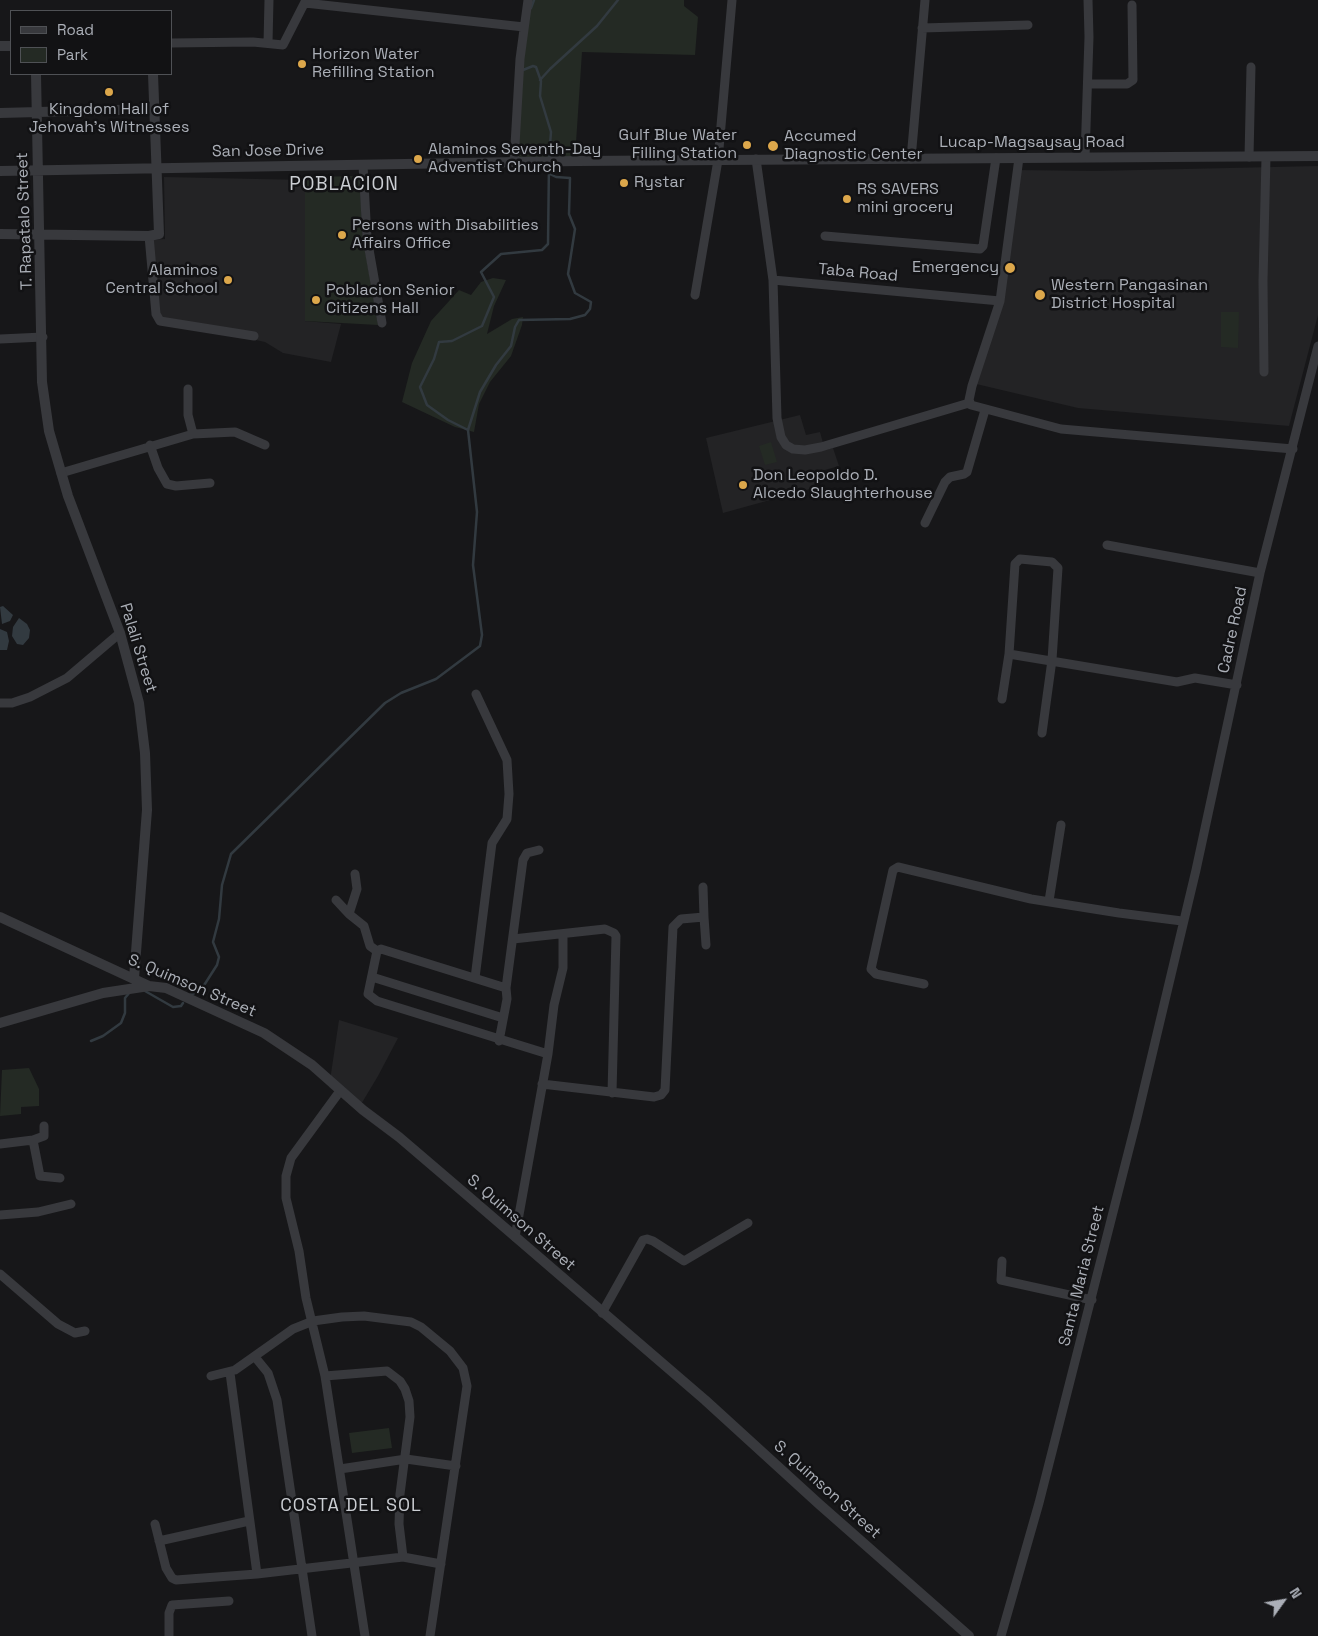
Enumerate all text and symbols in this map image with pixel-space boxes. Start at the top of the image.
legend [10,10,172,75]
text: Road [57,20,94,39]
text: Park [57,45,88,64]
place label: Horizon Water Refilling Station [312,45,435,83]
marker: Horizon Water Refilling Station [296,58,308,70]
marker: Kingdom Hall of Jehovah's Witnesses [103,86,115,98]
place label: Kingdom Hall of Jehovah's Witnesses [29,100,189,138]
place label: Gulf Blue Water Filling Station [619,126,737,164]
place label: Accumed Diagnostic Center [784,127,923,165]
street label: Lucap-Magsaysay Road [939,133,1125,153]
marker: Gulf Blue Water Filling Station [741,139,753,151]
marker: Accumed Diagnostic Center [766,139,780,153]
street label: San Jose Drive [212,140,324,162]
place label: Alaminos Seventh-Day Adventist Church [428,140,601,178]
street label: T. Rapatalo Street [13,152,37,290]
marker: Alaminos Seventh-Day Adventist Church [412,153,424,165]
place label: Rystar [634,173,685,193]
district label: POBLACION [288,174,400,196]
marker: Rystar [618,177,630,189]
place label: RS SAVERS mini grocery [857,180,953,218]
marker: RS SAVERS mini grocery [841,193,853,205]
place label: Persons with Disabilities Affairs Office [352,216,539,254]
marker: Persons with Disabilities Affairs Office [336,229,348,241]
place label: Emergency [912,258,999,278]
street label: Taba Road [817,260,899,286]
place label: Alaminos Central School [105,261,218,299]
marker: Emergency [1003,261,1017,275]
marker: Alaminos Central School [222,274,234,286]
place label: Western Pangasinan District Hospital [1051,276,1208,314]
place label: Poblacion Senior Citizens Hall [326,281,455,319]
marker: Western Pangasinan District Hospital [1033,288,1047,302]
marker: Poblacion Senior Citizens Hall [310,294,322,306]
place label: Don Leopoldo D. Alcedo Slaughterhouse [753,466,933,504]
marker: Don Leopoldo D. Alcedo Slaughterhouse [737,479,749,491]
street label: Cadre Road [1214,585,1252,675]
street label: Palali Street [115,601,161,695]
street label: S. Quimson Street [125,950,259,1022]
street label: S. Quimson Street [463,1171,579,1275]
street label: Santa Maria Street [1055,1204,1109,1348]
street label: S. Quimson Street [770,1437,884,1543]
district label: COSTA DEL SOL [279,1495,423,1517]
north arrow [1258,1576,1308,1626]
text: N [1286,1584,1306,1602]

